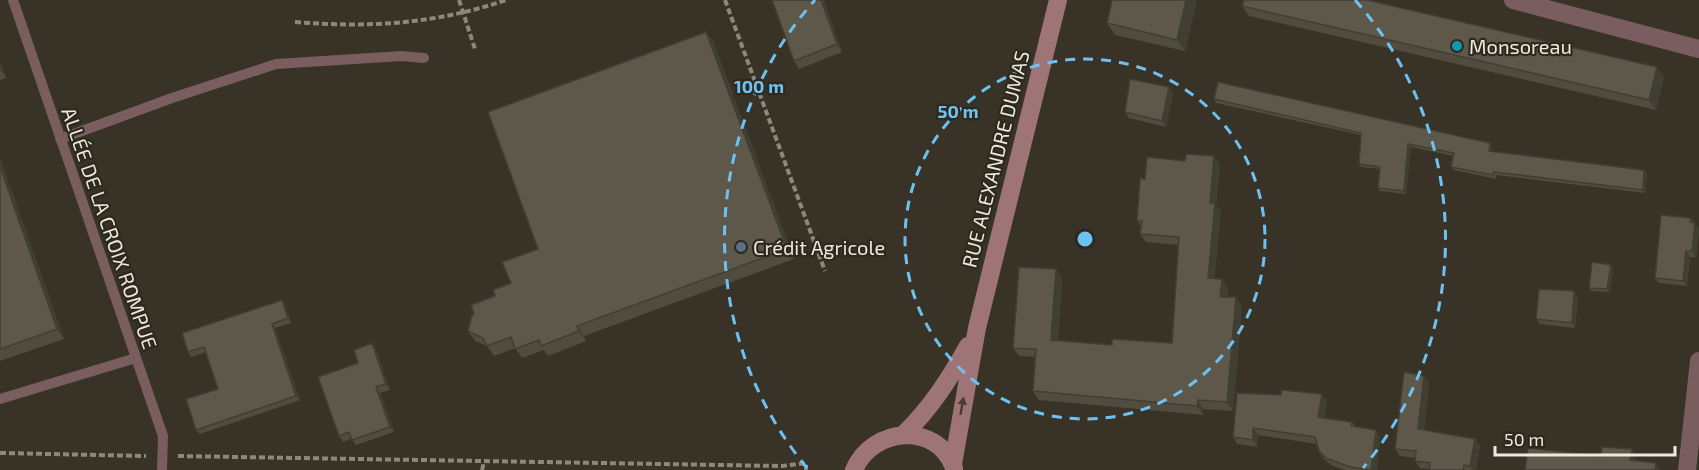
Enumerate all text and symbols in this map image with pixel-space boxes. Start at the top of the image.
place label: Monsoreau [1469,34,1572,58]
marker: Monsoreau [1450,39,1464,53]
street label: RUE ALEXANDRE DUMAS [956,48,1034,270]
text: 100 m [734,75,784,97]
text: 50 m [937,100,979,122]
street label: ALLÉE DE LA CROIX ROMPUE [57,104,163,352]
centre of rings [1075,229,1095,249]
place label: Crédit Agricole [753,235,885,259]
marker: Crédit Agricole [734,240,748,254]
one-way arrow [958,397,967,416]
scale bar [1495,419,1675,457]
text: 50 m [1504,428,1544,450]

